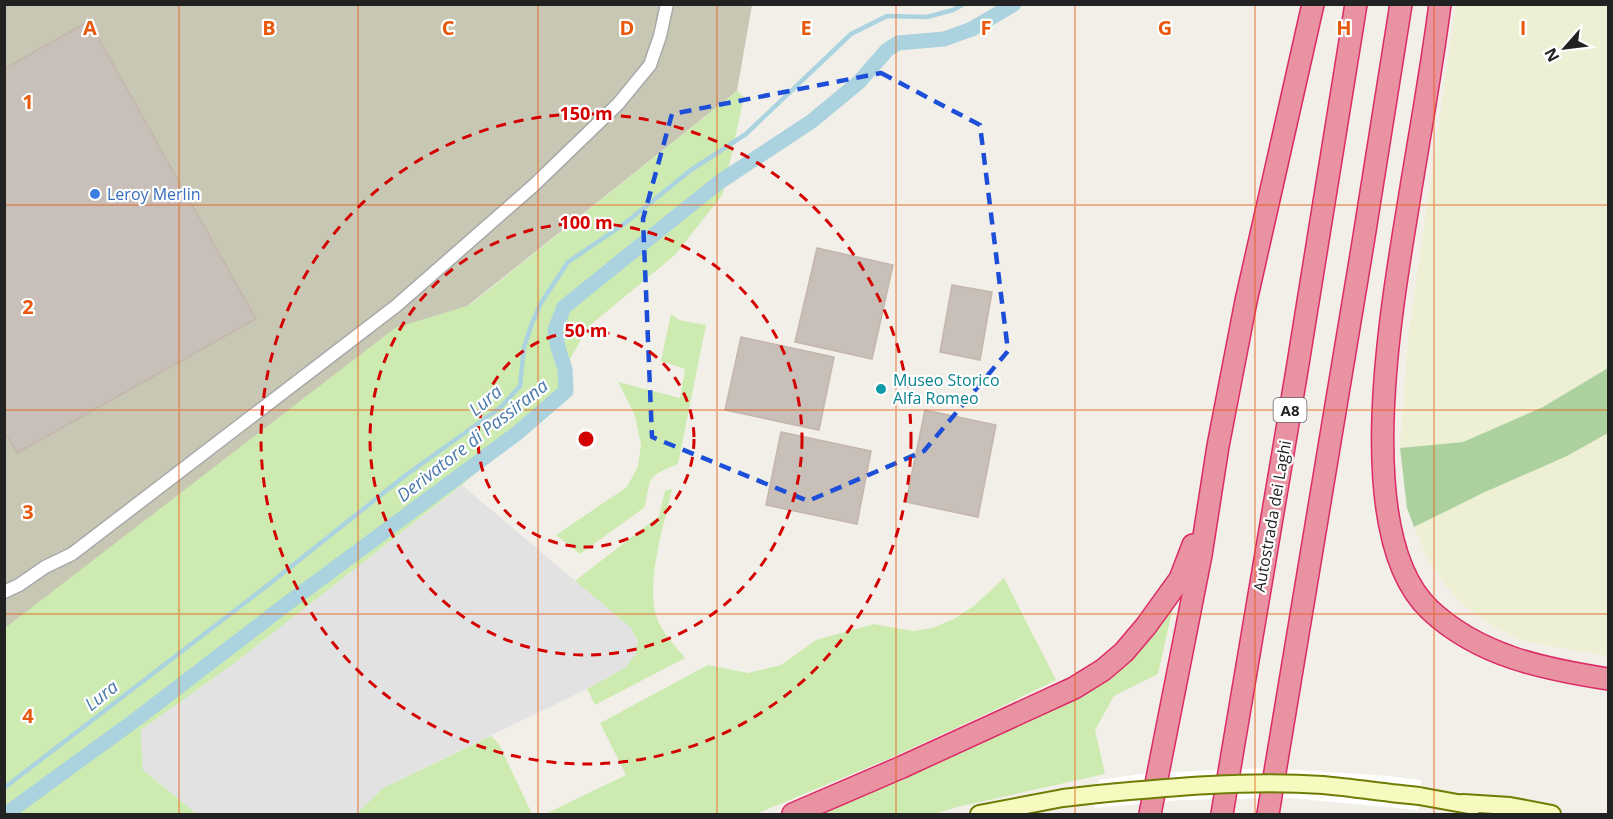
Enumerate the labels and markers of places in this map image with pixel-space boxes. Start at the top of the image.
place label: Leroy Merlin [107,183,200,205]
marker: Leroy Merlin [88,187,102,201]
place label: Museo Storico Alfa Romeo [893,369,1000,409]
marker: Museo Storico Alfa Romeo [874,382,888,396]
centre of rings [576,429,596,449]

